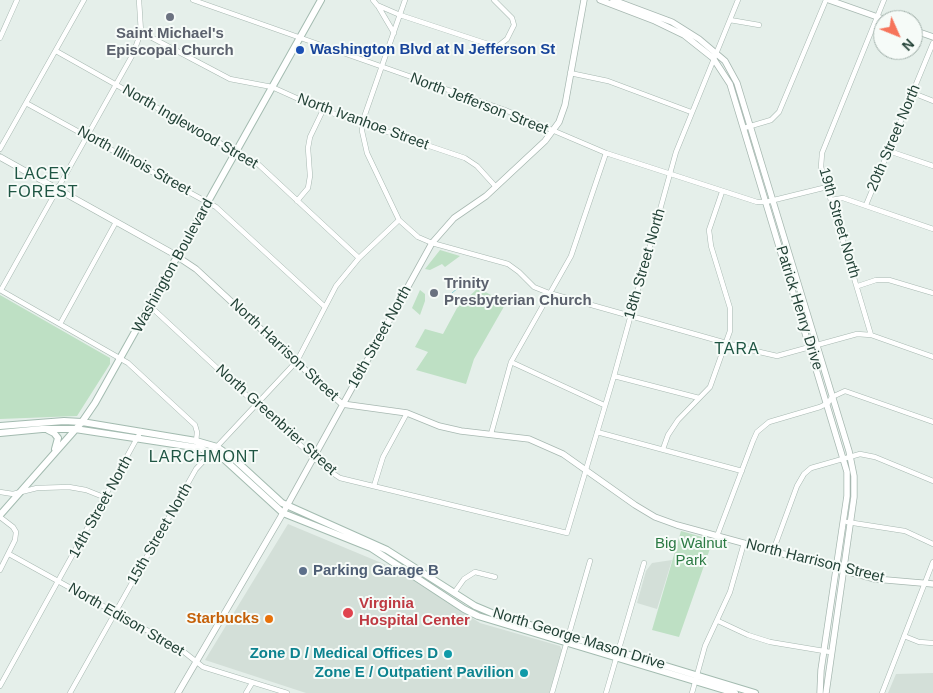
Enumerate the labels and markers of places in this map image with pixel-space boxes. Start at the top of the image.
marker: Saint Michael's Episcopal Church [164,11,176,23]
place label: Saint Michael's Episcopal Church [106,25,234,60]
place label: Washington Blvd at N Jefferson St [310,41,555,59]
marker: Washington Blvd at N Jefferson St [294,44,306,56]
place label: Trinity Presbyterian Church [444,275,592,310]
marker: Trinity Presbyterian Church [428,287,440,299]
place label: Parking Garage B [313,562,439,580]
marker: Parking Garage B [297,565,309,577]
place label: Virginia Hospital Center [359,595,470,630]
marker: Virginia Hospital Center [341,606,355,620]
place label: Starbucks [186,610,259,628]
marker: Starbucks [263,613,275,625]
place label: Zone D / Medical Offices D [250,645,438,663]
marker: Zone D / Medical Offices D [442,648,454,660]
place label: Zone E / Outpatient Pavilion [315,664,514,682]
marker: Zone E / Outpatient Pavilion [518,667,530,679]

